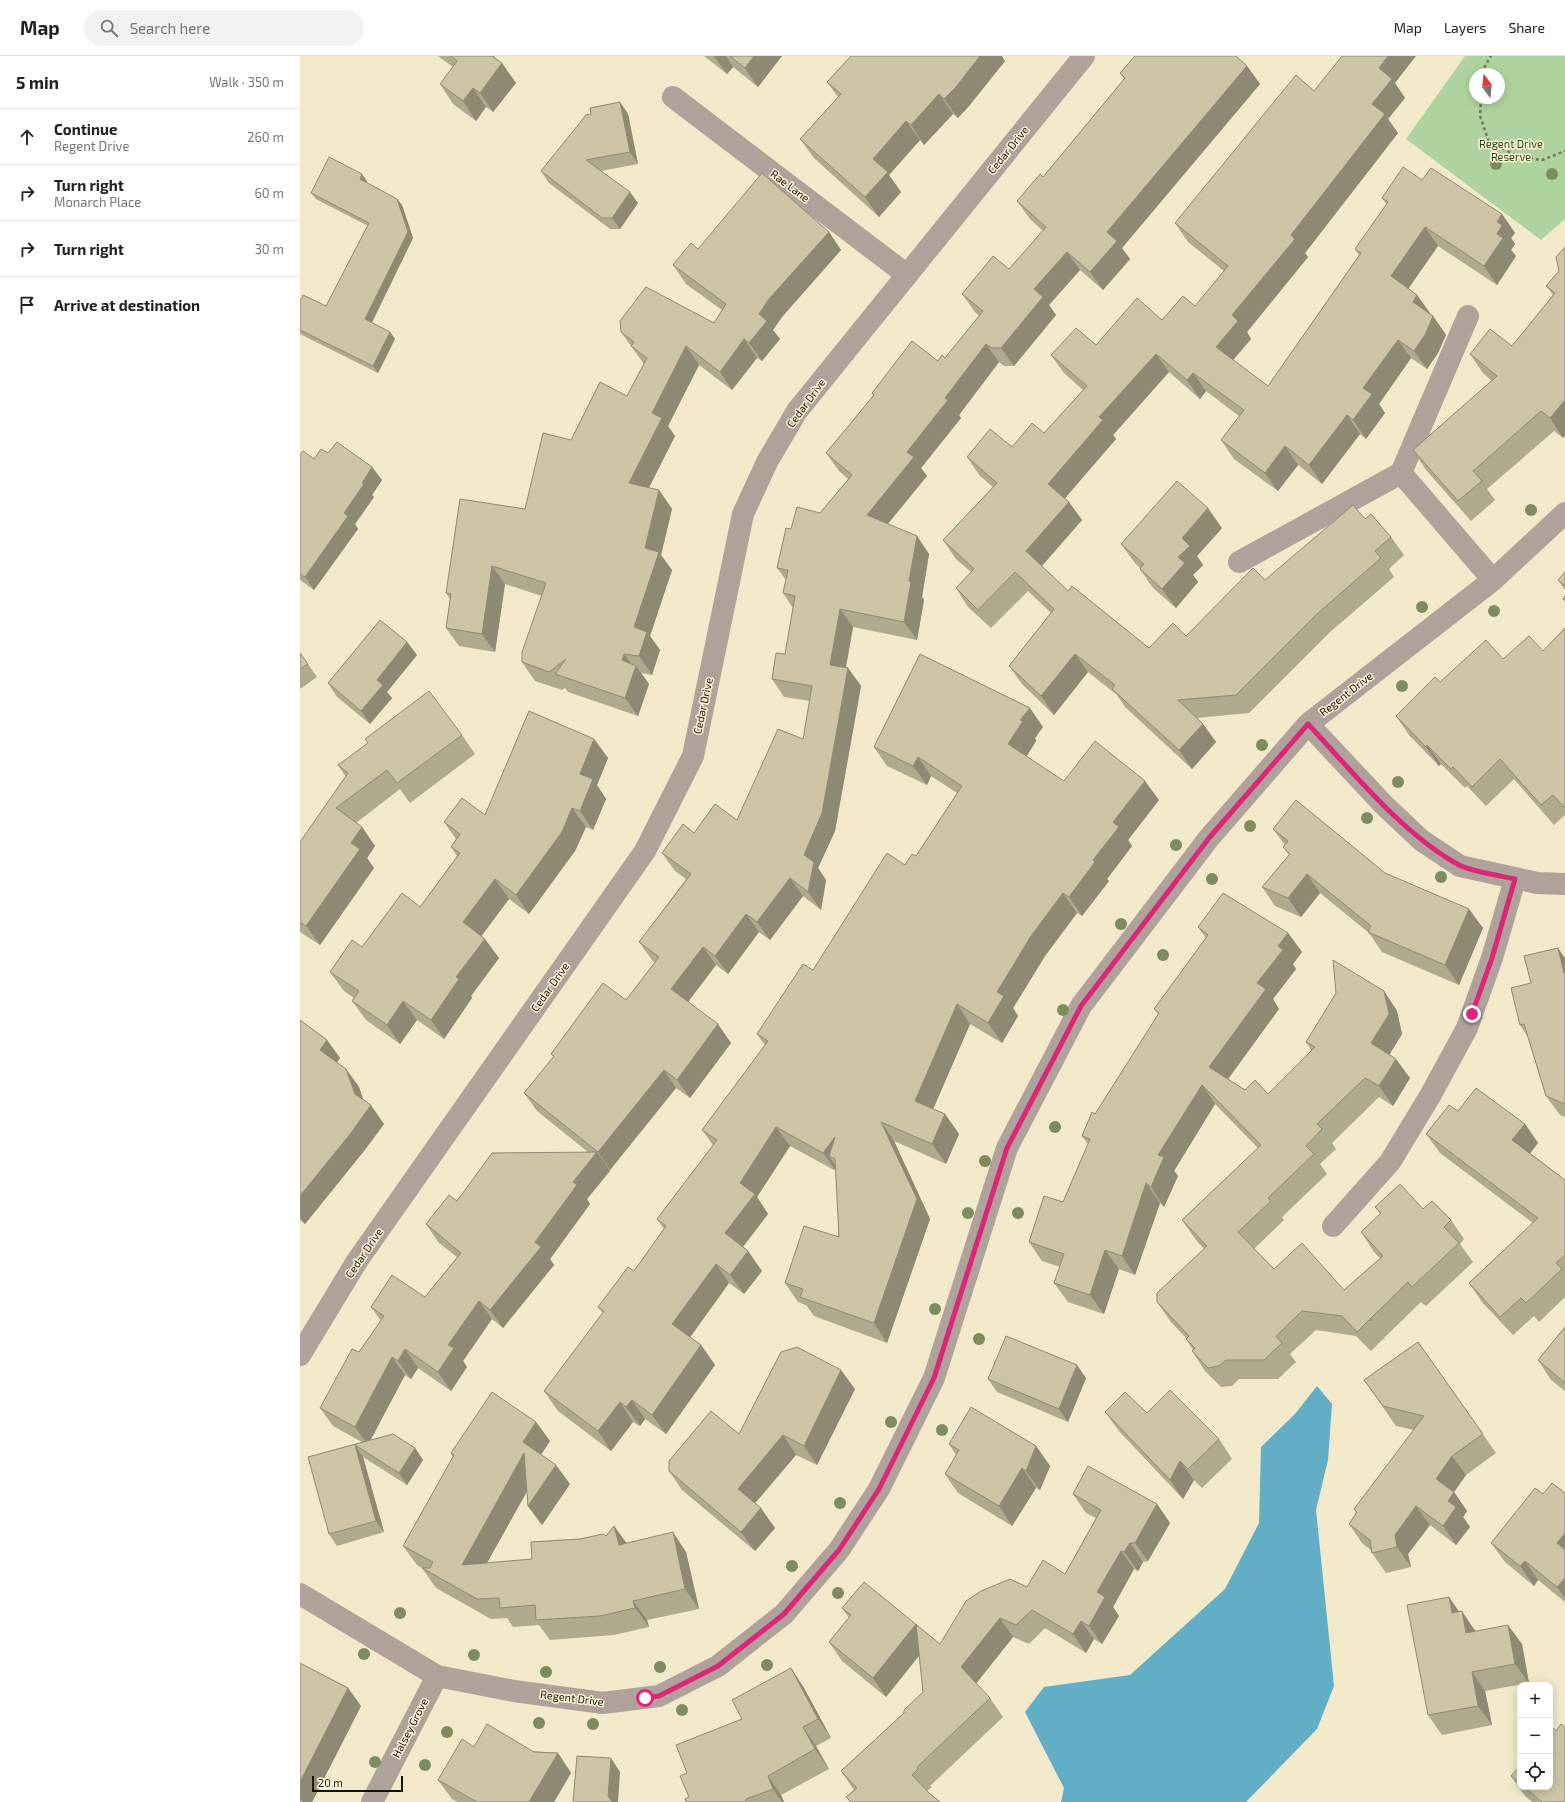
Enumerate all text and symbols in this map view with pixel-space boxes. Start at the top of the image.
search box [84,10,364,46]
text: Map [20,16,60,39]
icon: search [98,17,120,39]
text: Search here [130,19,210,37]
text: Map [1394,19,1422,36]
text: Layers [1444,19,1486,36]
text: Share [1508,19,1545,36]
north arrow [1469,68,1505,104]
text: 5 min [16,72,59,92]
text: Walk · 350 m [209,74,284,90]
text: Continue [54,120,117,138]
street label: Cedar Drive [985,123,1031,176]
icon: ahead [16,126,38,148]
text: 260 m [247,129,284,145]
park label: Regent Drive Reserve [1479,137,1543,163]
text: Regent Drive [54,138,129,154]
street label: Rae Lane [768,167,812,204]
text: Turn right [54,176,124,194]
icon: right [16,182,38,204]
text: 60 m [254,185,284,201]
text: Monarch Place [54,194,141,210]
icon: right [16,238,38,260]
text: Turn right [54,240,124,258]
text: 30 m [255,241,284,257]
icon: arrive [16,294,38,316]
text: Arrive at destination [54,296,200,314]
street label: Cedar Drive [784,376,828,430]
street label: Regent Drive [1317,669,1375,718]
street label: Cedar Drive [690,676,715,735]
street label: Cedar Drive [528,959,571,1014]
route end [1463,1005,1481,1023]
street label: Cedar Drive [342,1225,385,1280]
map controls [1517,1682,1553,1790]
button: + [1517,1682,1553,1718]
street label: Regent Drive [540,1687,605,1708]
route start [636,1689,654,1707]
street label: Halsey Grove [389,1696,430,1760]
button: − [1517,1718,1553,1754]
button: locate [1517,1754,1553,1790]
scale bar [312,1774,403,1793]
text: 20 m [318,1776,343,1789]

